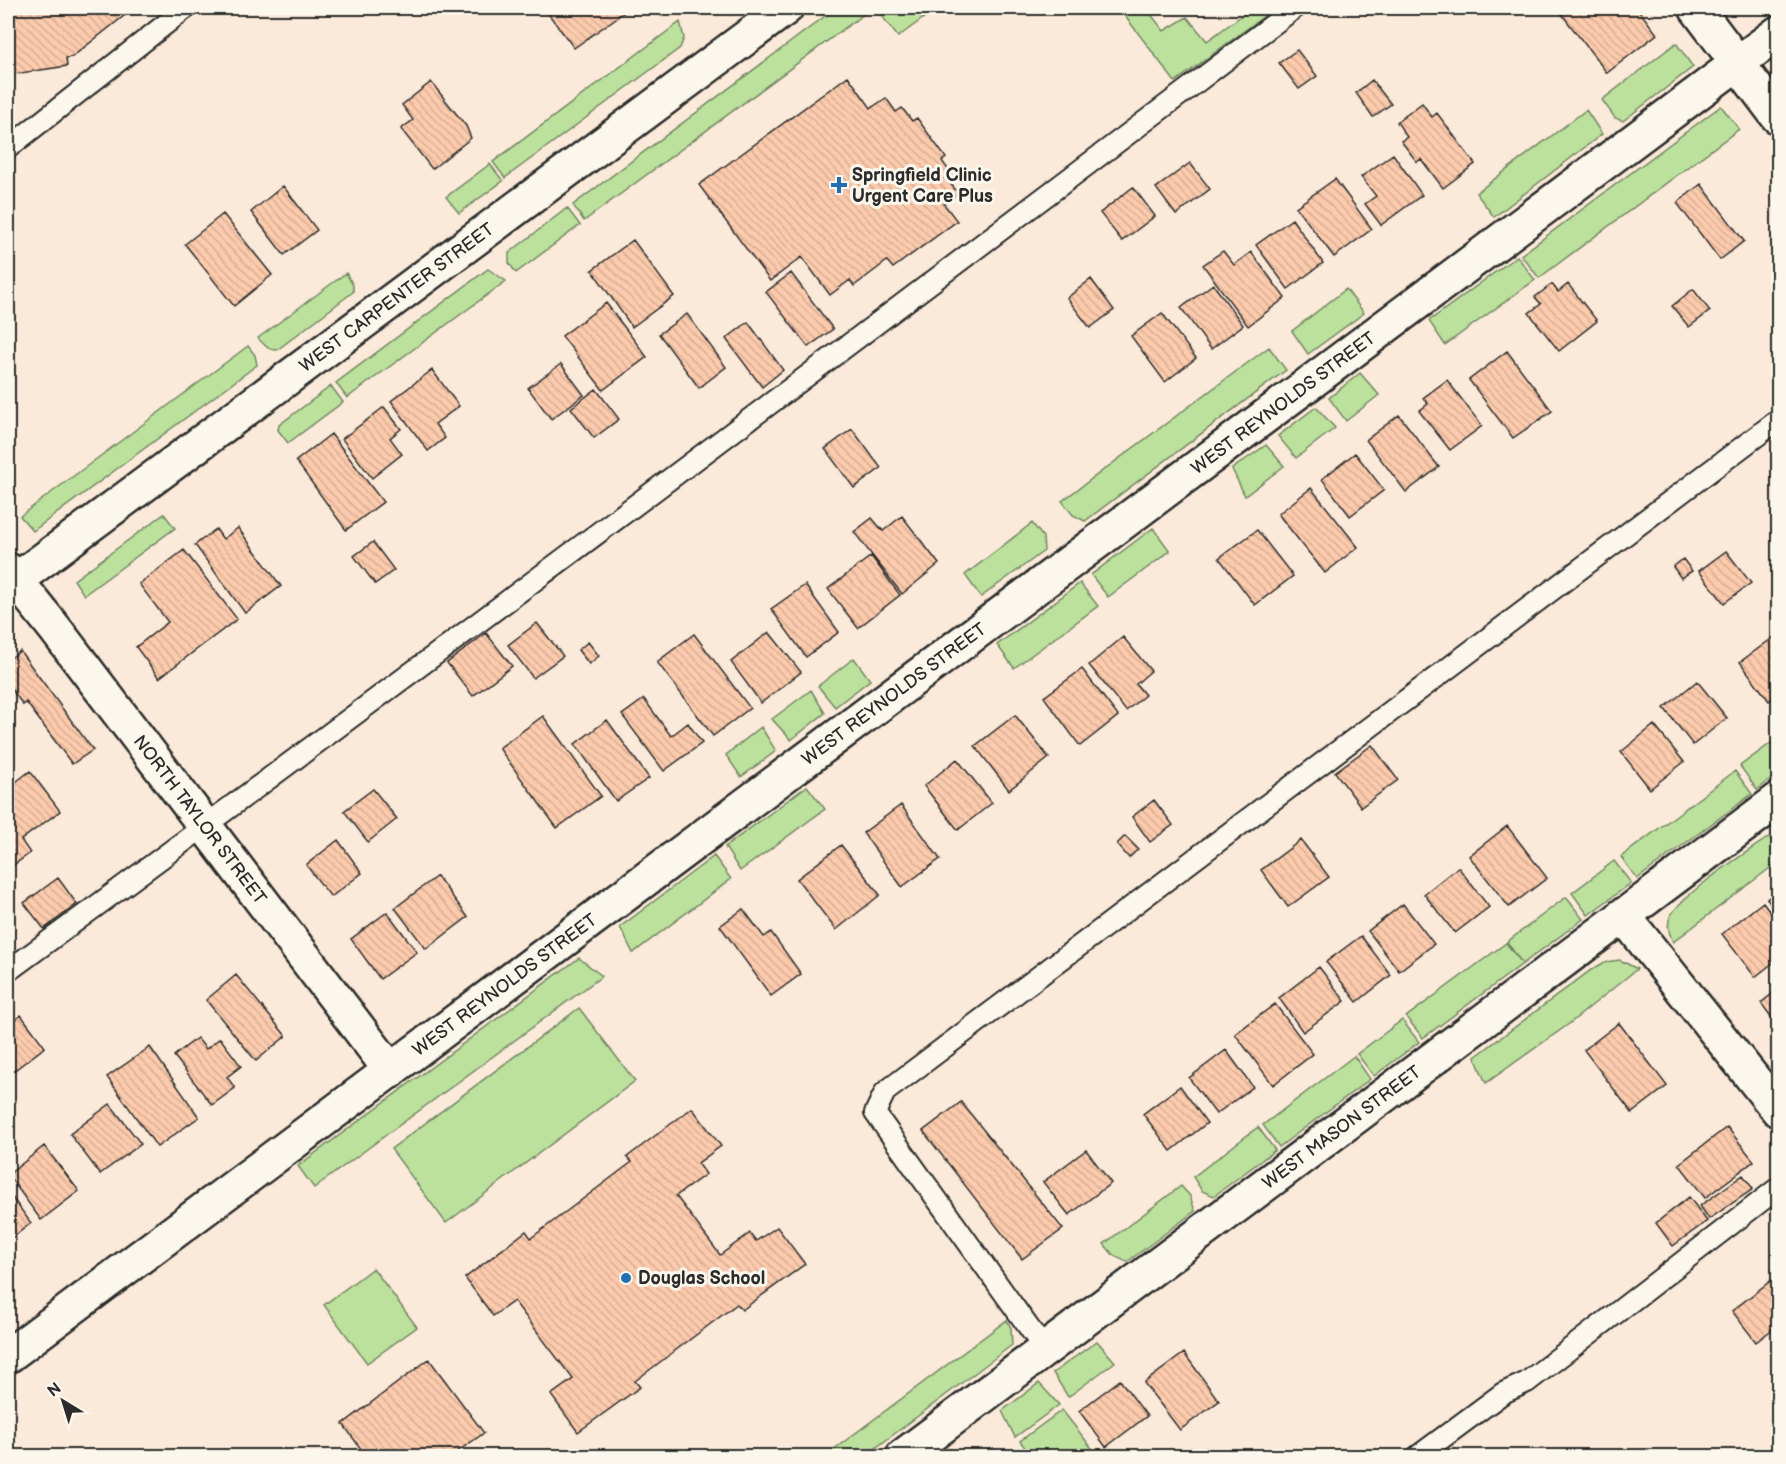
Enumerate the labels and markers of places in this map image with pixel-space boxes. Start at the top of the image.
place label: Springfield Clinic Urgent Care Plus [852,165,993,207]
marker: Springfield Clinic Urgent Care Plus [830,176,848,194]
place label: Douglas School [638,1268,765,1289]
marker: Douglas School [619,1271,633,1285]

